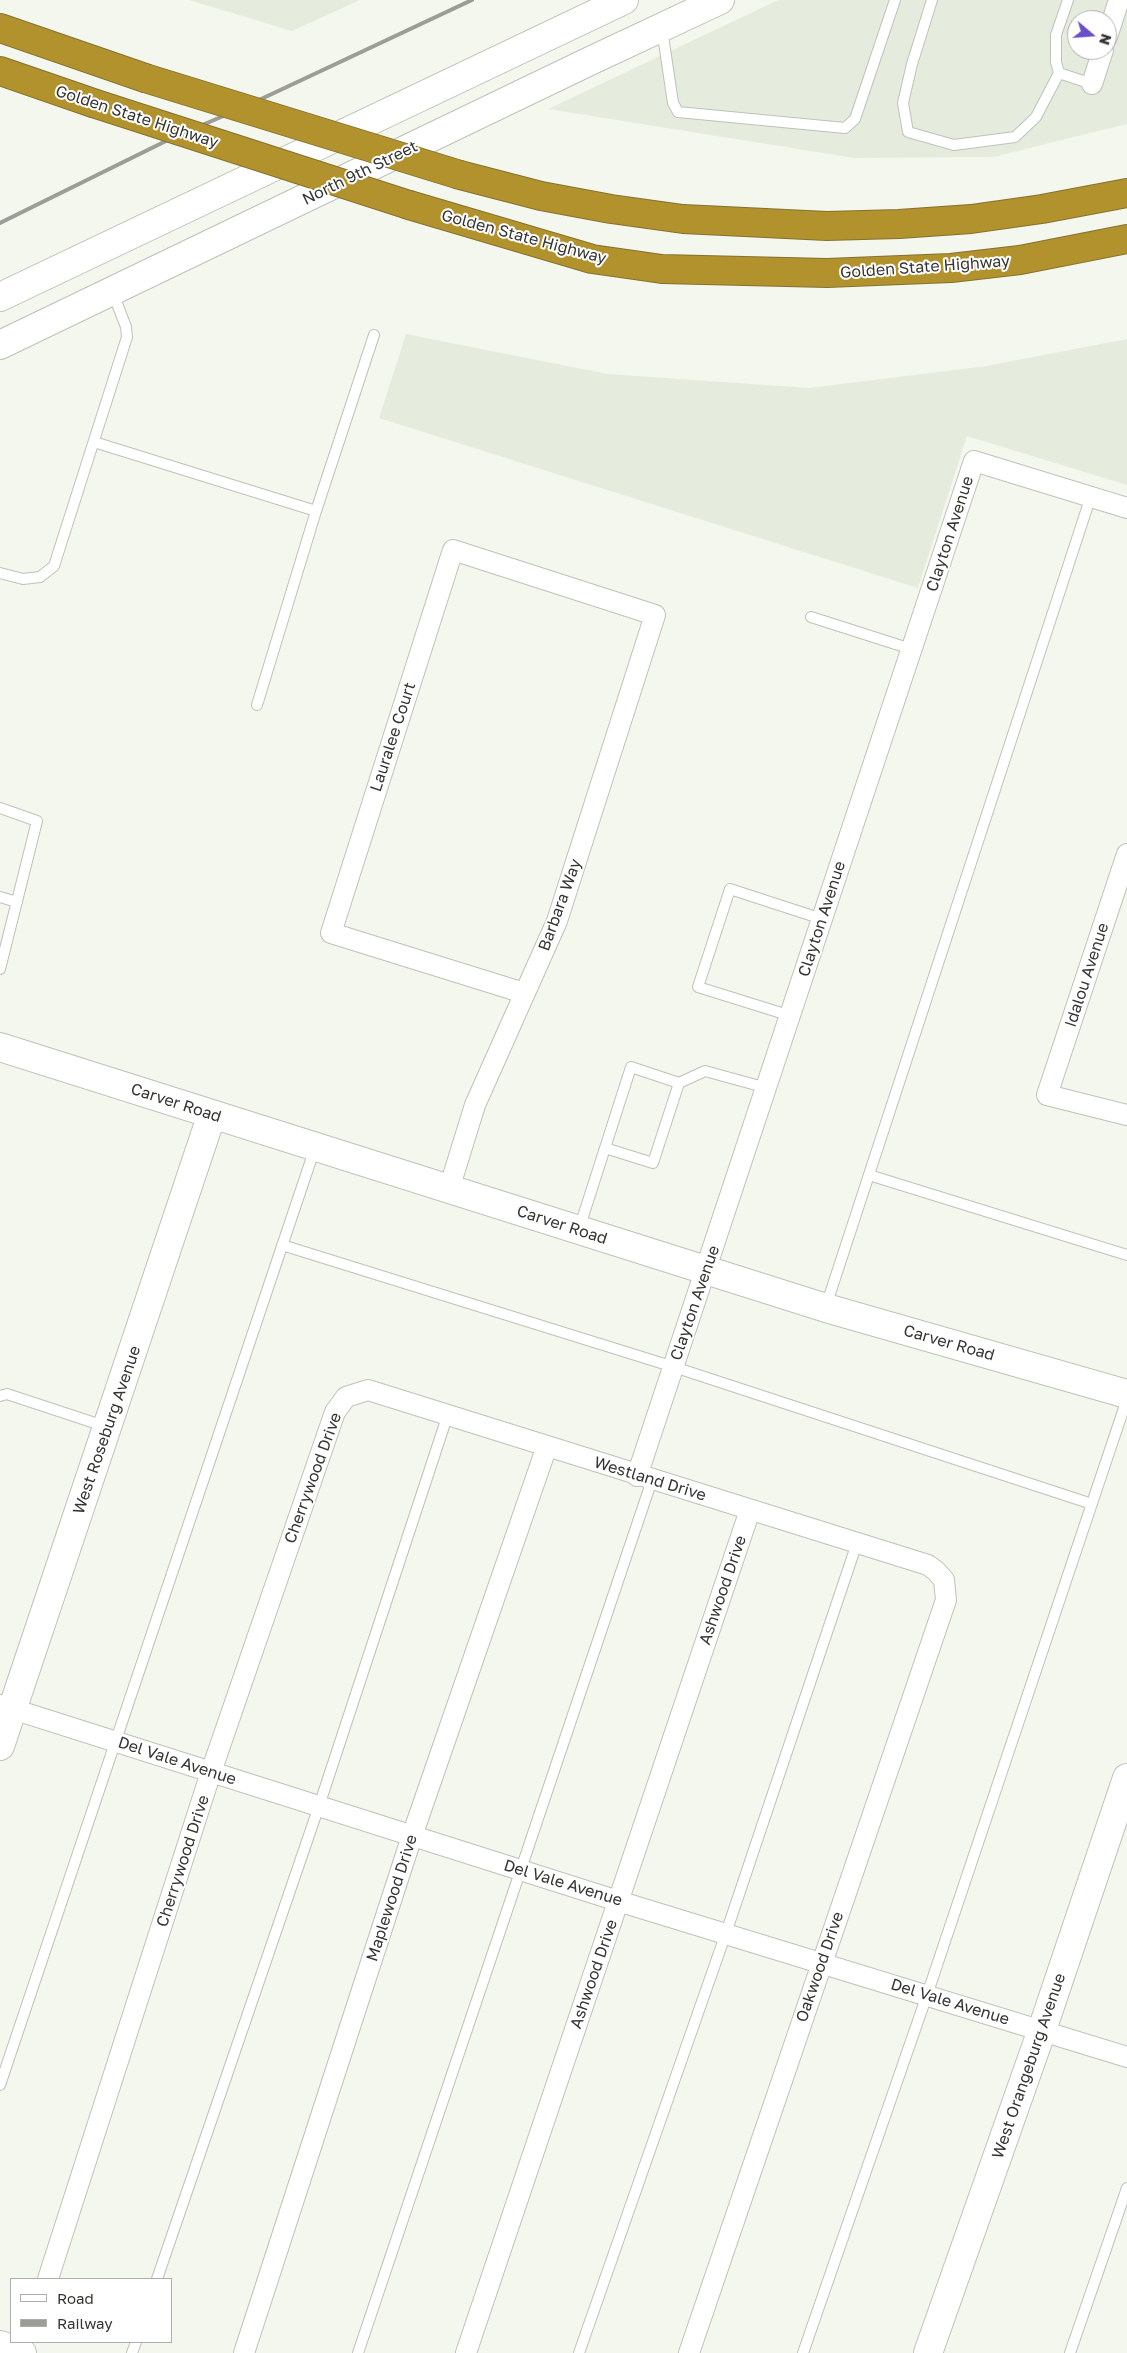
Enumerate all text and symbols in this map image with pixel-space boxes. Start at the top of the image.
north arrow [1067,10,1117,60]
text: N [1096,32,1116,47]
street label: Golden State Highway [53,82,221,152]
street label: North 9th Street [299,137,421,209]
street label: Golden State Highway [439,206,609,268]
street label: Golden State Highway [840,251,1010,283]
street label: Clayton Avenue [922,474,978,594]
street label: Lauralee Court [366,680,420,794]
street label: Barbara Way [534,856,586,954]
street label: Clayton Avenue [794,859,850,979]
street label: Idalou Avenue [1061,920,1113,1030]
street label: Carver Road [128,1079,224,1127]
street label: Carver Road [514,1201,610,1249]
street label: Clayton Avenue [666,1243,724,1363]
street label: Carver Road [901,1321,997,1365]
street label: West Roseburg Avenue [69,1343,145,1517]
street label: Cherrywood Drive [280,1410,346,1546]
street label: Westland Drive [592,1453,708,1505]
street label: Ashwood Drive [695,1533,751,1647]
street label: Del Vale Avenue [115,1733,239,1789]
street label: Cherrywood Drive [153,1793,213,1929]
street label: Maplewood Drive [362,1832,422,1964]
street label: Del Vale Avenue [501,1856,625,1910]
street label: Oakwood Drive [792,1909,848,2025]
street label: Ashwood Drive [566,1917,622,2031]
street label: West Orangeburg Avenue [988,1971,1070,2161]
street label: Del Vale Avenue [888,1975,1012,2029]
legend [10,2278,172,2343]
text: Road [57,2289,94,2307]
text: Railway [57,2314,113,2332]

